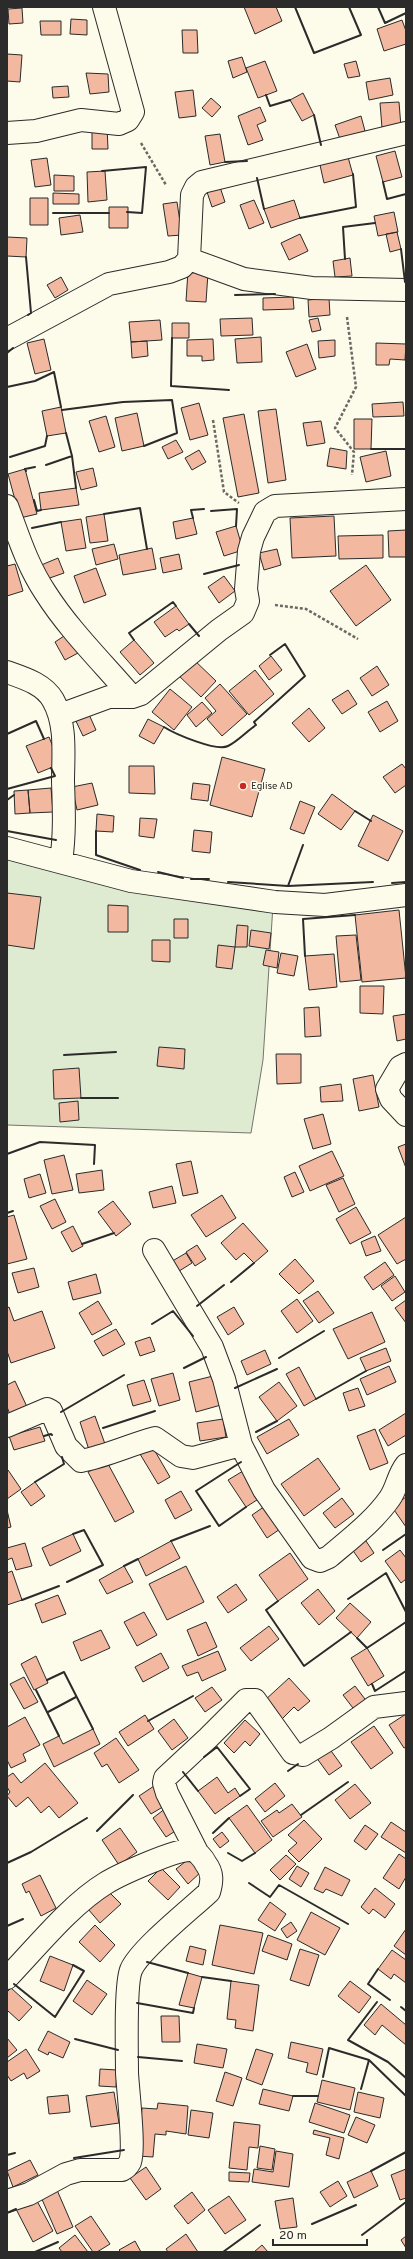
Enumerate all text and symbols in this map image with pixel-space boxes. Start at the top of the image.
place label: Eglise AD [251,780,293,793]
marker: Eglise AD [238,781,248,791]
scale bar [273,2221,367,2247]
text: 20 m [279,2228,307,2244]

